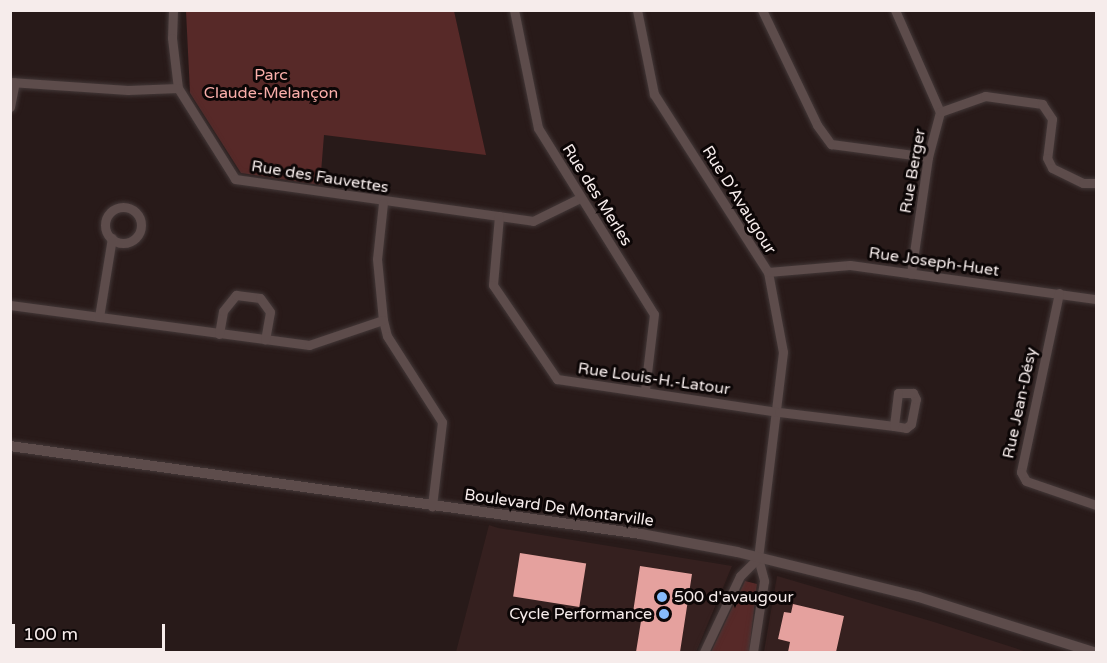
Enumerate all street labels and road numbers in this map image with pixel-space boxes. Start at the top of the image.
street label: Rue Berger [896,127,930,215]
street label: Rue des Merles [558,141,636,249]
street label: Rue D'Avaugour [698,142,780,258]
street label: Rue des Fauvettes [250,157,390,197]
street label: Rue Joseph-Huet [868,243,1000,281]
street label: Rue Jean-Désy [999,346,1041,460]
street label: Rue Louis-H.-Latour [577,359,731,399]
street label: Boulevard De Montarville [463,485,655,531]

